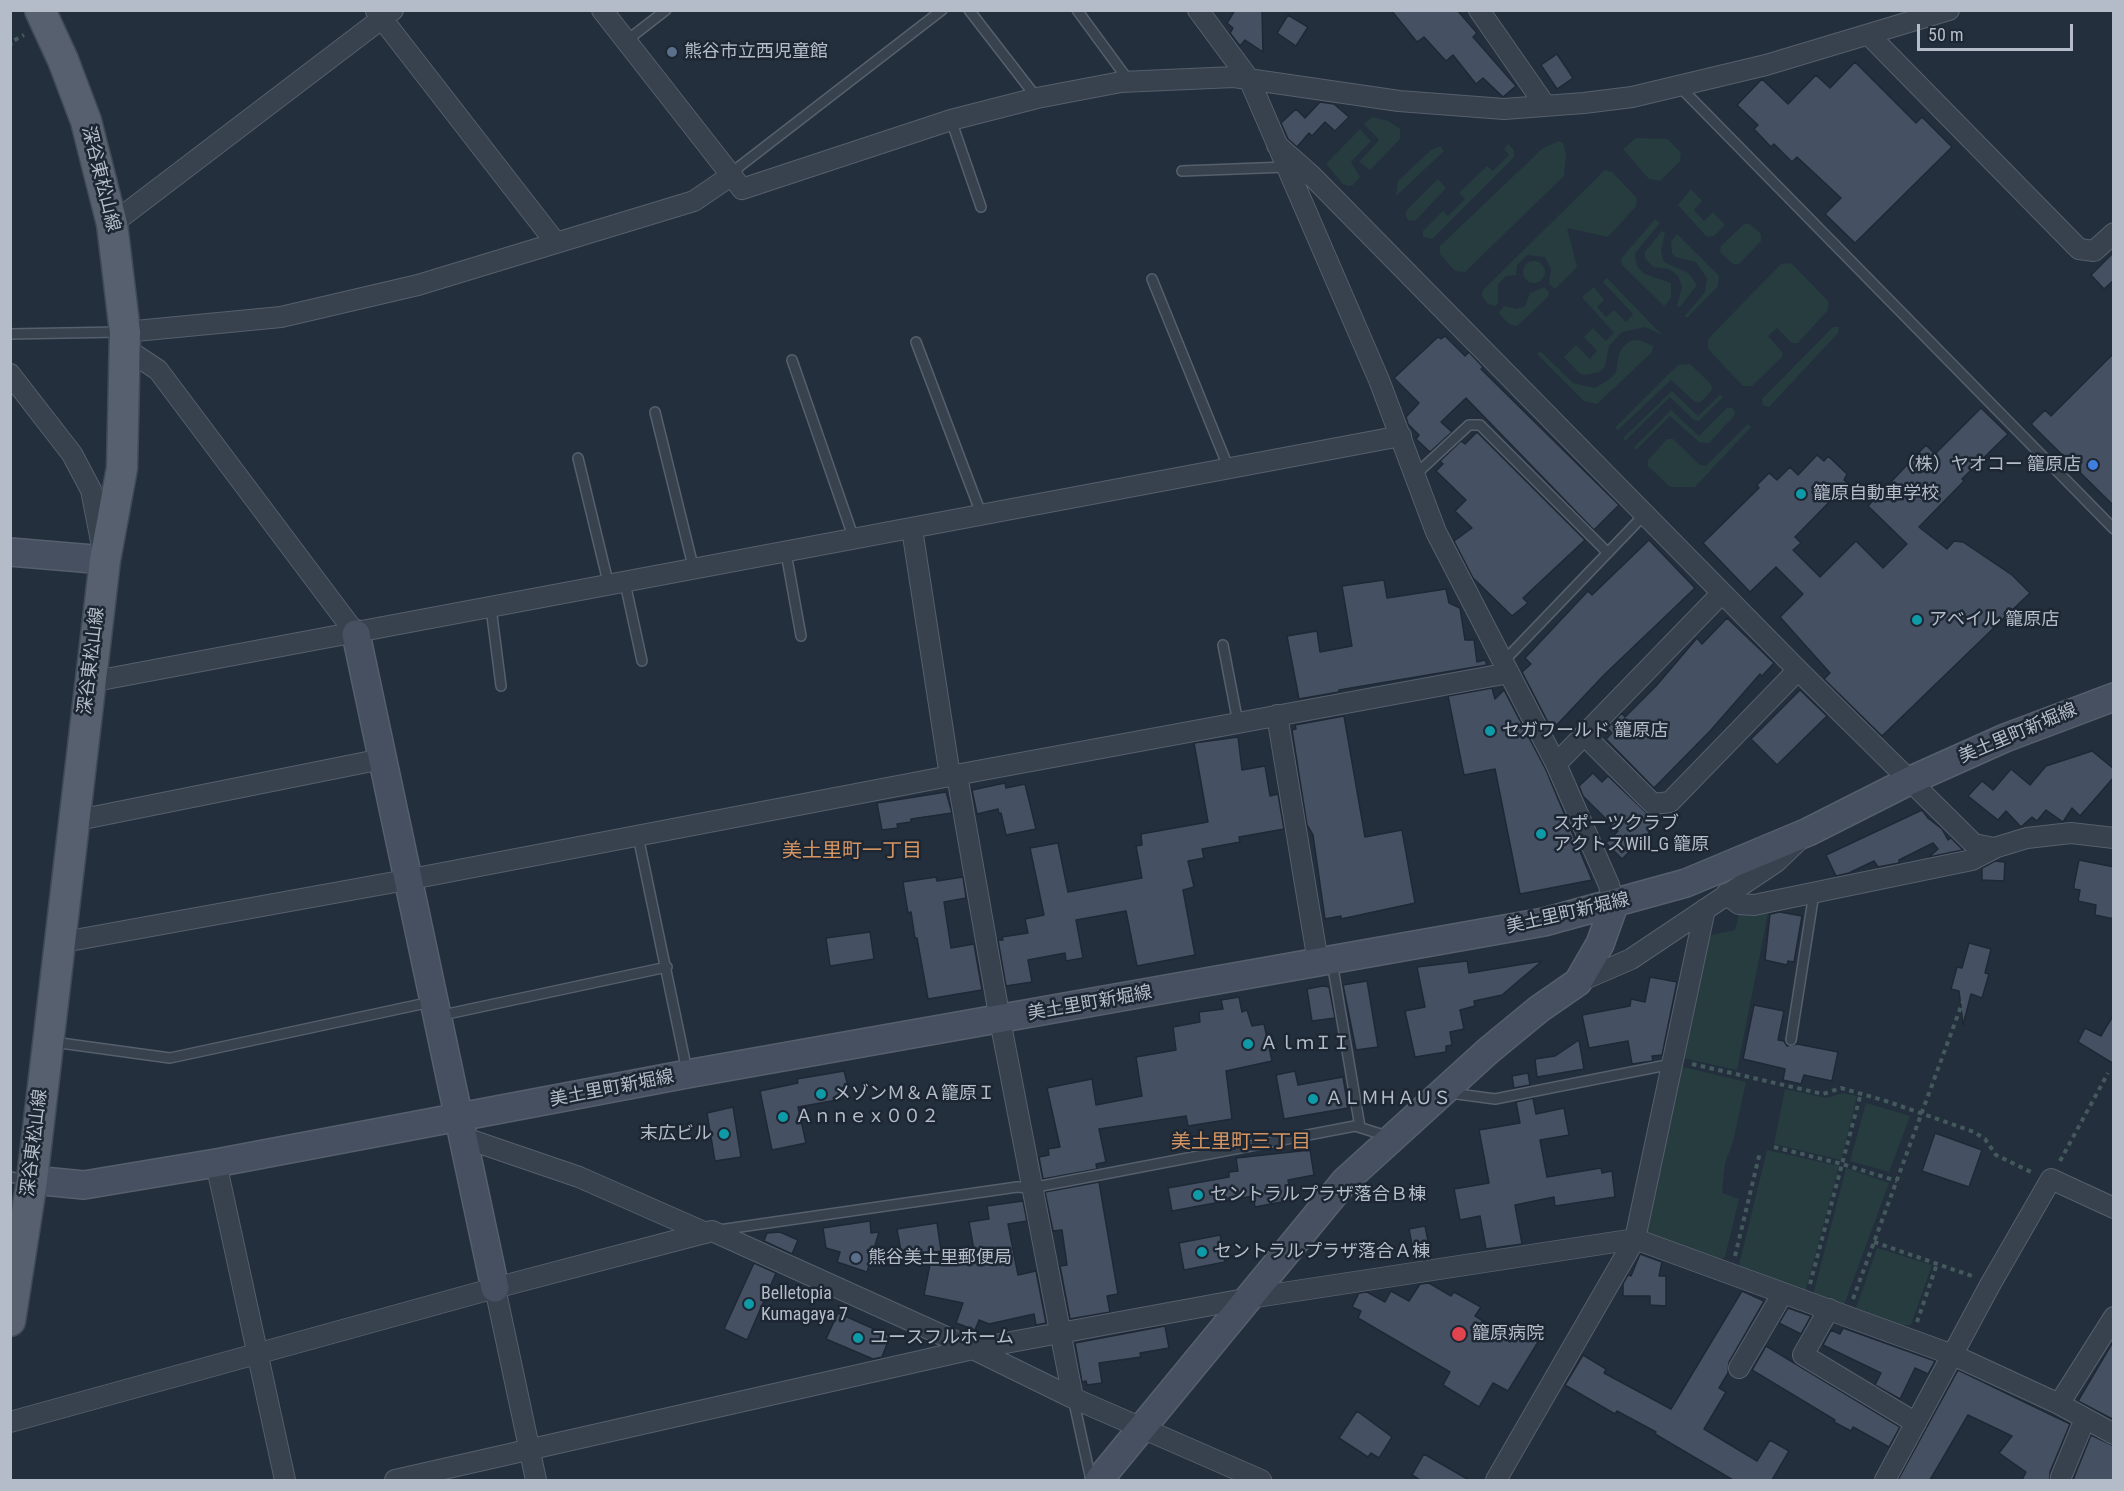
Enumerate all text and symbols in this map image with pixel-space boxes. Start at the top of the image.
scale bar [1920,12,2076,50]
text: 50 m [1928,24,1963,45]
place label: 熊谷市立西児童館 [684,41,828,63]
marker: 熊谷市立西児童館 [665,45,679,59]
street label: 深谷東松山線 [76,124,124,234]
place label: （株）ヤオコー 籠原店 [1897,454,2081,476]
marker: （株）ヤオコー 籠原店 [2086,458,2100,472]
place label: 籠原自動車学校 [1813,483,1939,505]
marker: 籠原自動車学校 [1794,487,1808,501]
street label: 深谷東松山線 [75,606,109,716]
place label: アベイル 籠原店 [1929,609,2059,631]
marker: アベイル 籠原店 [1910,613,1924,627]
street label: 美土里町新堀線 [1956,699,2080,769]
place label: セガワールド 籠原店 [1502,720,1668,742]
marker: セガワールド 籠原店 [1483,724,1497,738]
place label: スポーツクラブ アクトスWill_G 籠原 [1553,813,1709,856]
marker: スポーツクラブ アクトスWill_G 籠原 [1534,827,1548,841]
district label: 美土里町一丁目 [782,840,922,864]
street label: 美土里町新堀線 [1504,889,1632,939]
street label: 美土里町新堀線 [1026,982,1154,1026]
place label: ＡｌｍＩＩ [1260,1033,1350,1055]
marker: ＡｌｍＩＩ [1241,1037,1255,1051]
street label: 美土里町新堀線 [548,1066,676,1112]
place label: メゾンＭ＆Ａ籠原Ｉ [833,1083,995,1105]
marker: メゾンＭ＆Ａ籠原Ｉ [814,1087,828,1101]
street label: 深谷東松山線 [18,1088,52,1198]
place label: ＡＬＭＨＡＵＳ [1325,1088,1451,1110]
marker: ＡＬＭＨＡＵＳ [1306,1092,1320,1106]
place label: Ａｎｎｅｘ００２ [795,1106,939,1128]
marker: Ａｎｎｅｘ００２ [776,1110,790,1124]
place label: 末広ビル [640,1123,712,1145]
marker: 末広ビル [717,1127,731,1141]
district label: 美土里町三丁目 [1171,1131,1311,1155]
place label: セントラルプラザ落合Ｂ棟 [1210,1184,1426,1206]
marker: セントラルプラザ落合Ｂ棟 [1191,1188,1205,1202]
place label: セントラルプラザ落合Ａ棟 [1214,1241,1430,1263]
marker: セントラルプラザ落合Ａ棟 [1195,1245,1209,1259]
place label: 熊谷美土里郵便局 [868,1247,1012,1269]
marker: 熊谷美土里郵便局 [849,1251,863,1265]
place label: Belletopia Kumagaya 7 [761,1283,848,1326]
marker: Belletopia Kumagaya 7 [742,1297,756,1311]
place label: 籠原病院 [1472,1323,1544,1345]
marker: 籠原病院 [1450,1325,1468,1343]
place label: ユースフルホーム [870,1327,1014,1349]
marker: ユースフルホーム [851,1331,865,1345]

